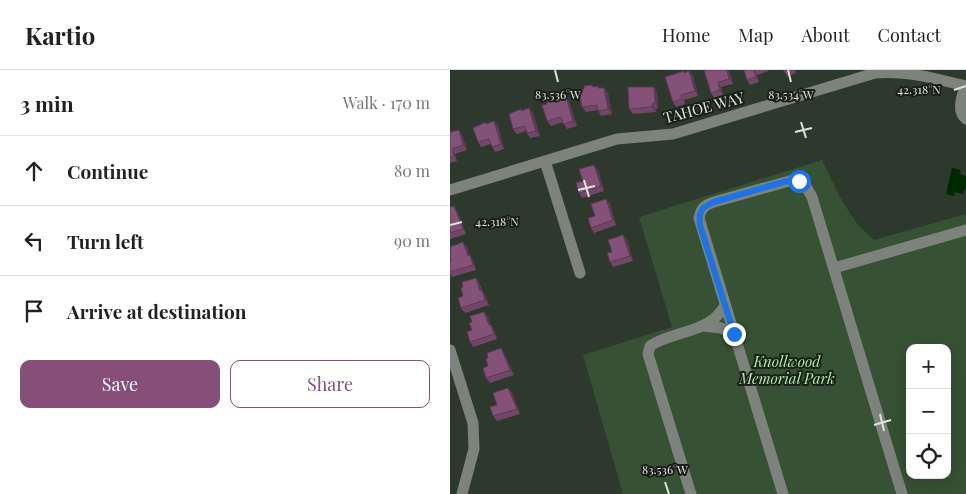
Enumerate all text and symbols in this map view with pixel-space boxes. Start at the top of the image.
text: Kartio [25,19,95,51]
text: Home [662,23,710,47]
text: Map [738,23,773,47]
text: About [801,23,850,47]
text: Contact [878,23,941,47]
text: 42.318°N [897,81,941,97]
text: 83.536°W [535,86,581,102]
text: 83.534°W [768,86,814,102]
street label: TAHOE WAY [661,87,746,127]
text: 3 min [20,89,74,117]
text: Walk · 170 m [343,92,430,113]
icon: ahead [20,157,48,185]
text: Continue [67,158,148,184]
text: 80 m [394,160,430,181]
route start [788,170,811,193]
text: 42.318°N [475,213,519,229]
icon: left [20,227,48,255]
text: Turn left [67,228,144,254]
text: 90 m [394,230,430,251]
icon: arrive [20,297,48,325]
text: Arrive at destination [67,298,247,324]
route end [723,323,746,346]
map controls [906,344,951,479]
button: + [906,344,951,389]
park label: Knollwood Memorial Park [738,351,835,388]
button: Save [20,360,220,408]
button: Share [230,360,430,408]
button: − [906,389,951,434]
button: locate [906,434,951,479]
text: 83.536°W [642,461,688,477]

